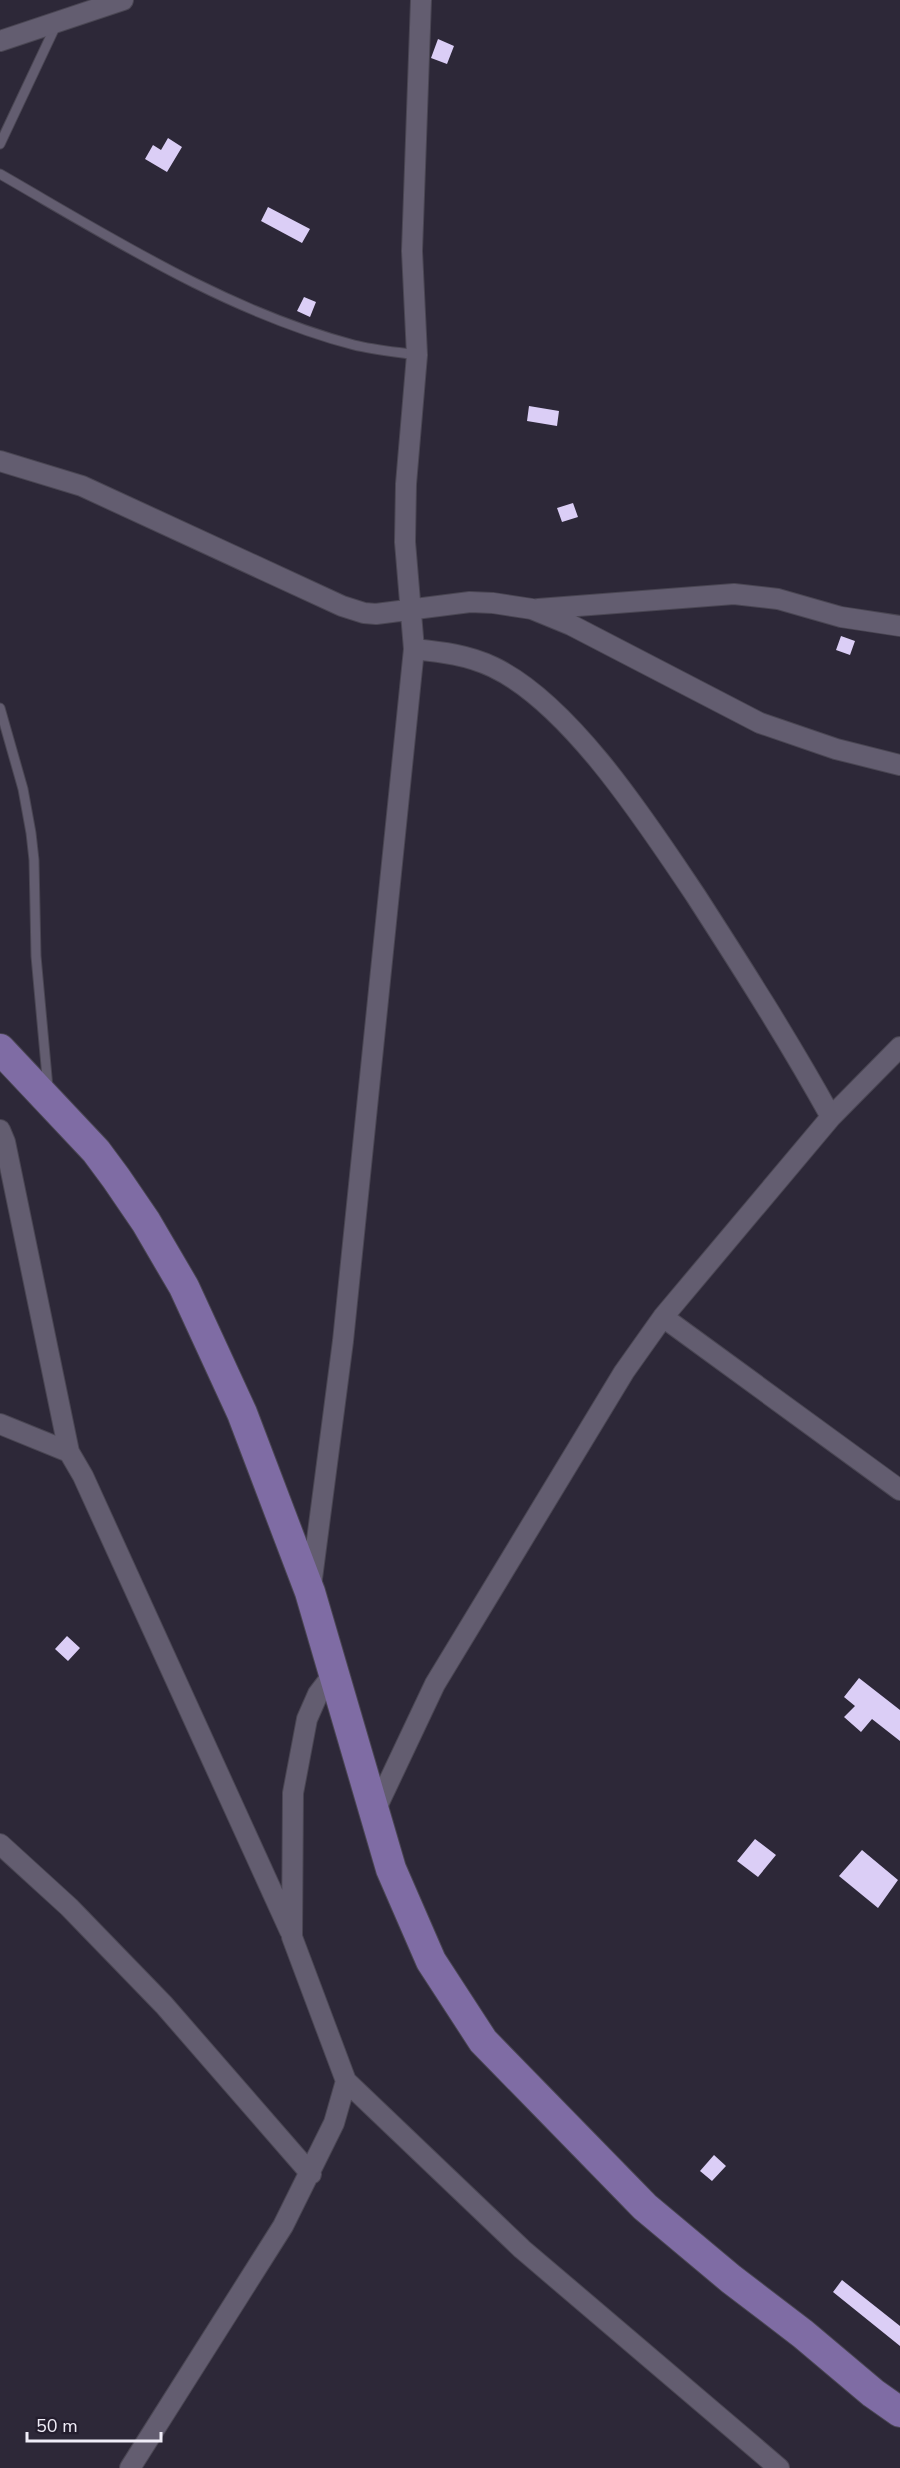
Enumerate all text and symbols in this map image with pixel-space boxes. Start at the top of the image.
scale bar [27,2405,160,2443]
text: 50 m [36,2414,78,2438]

